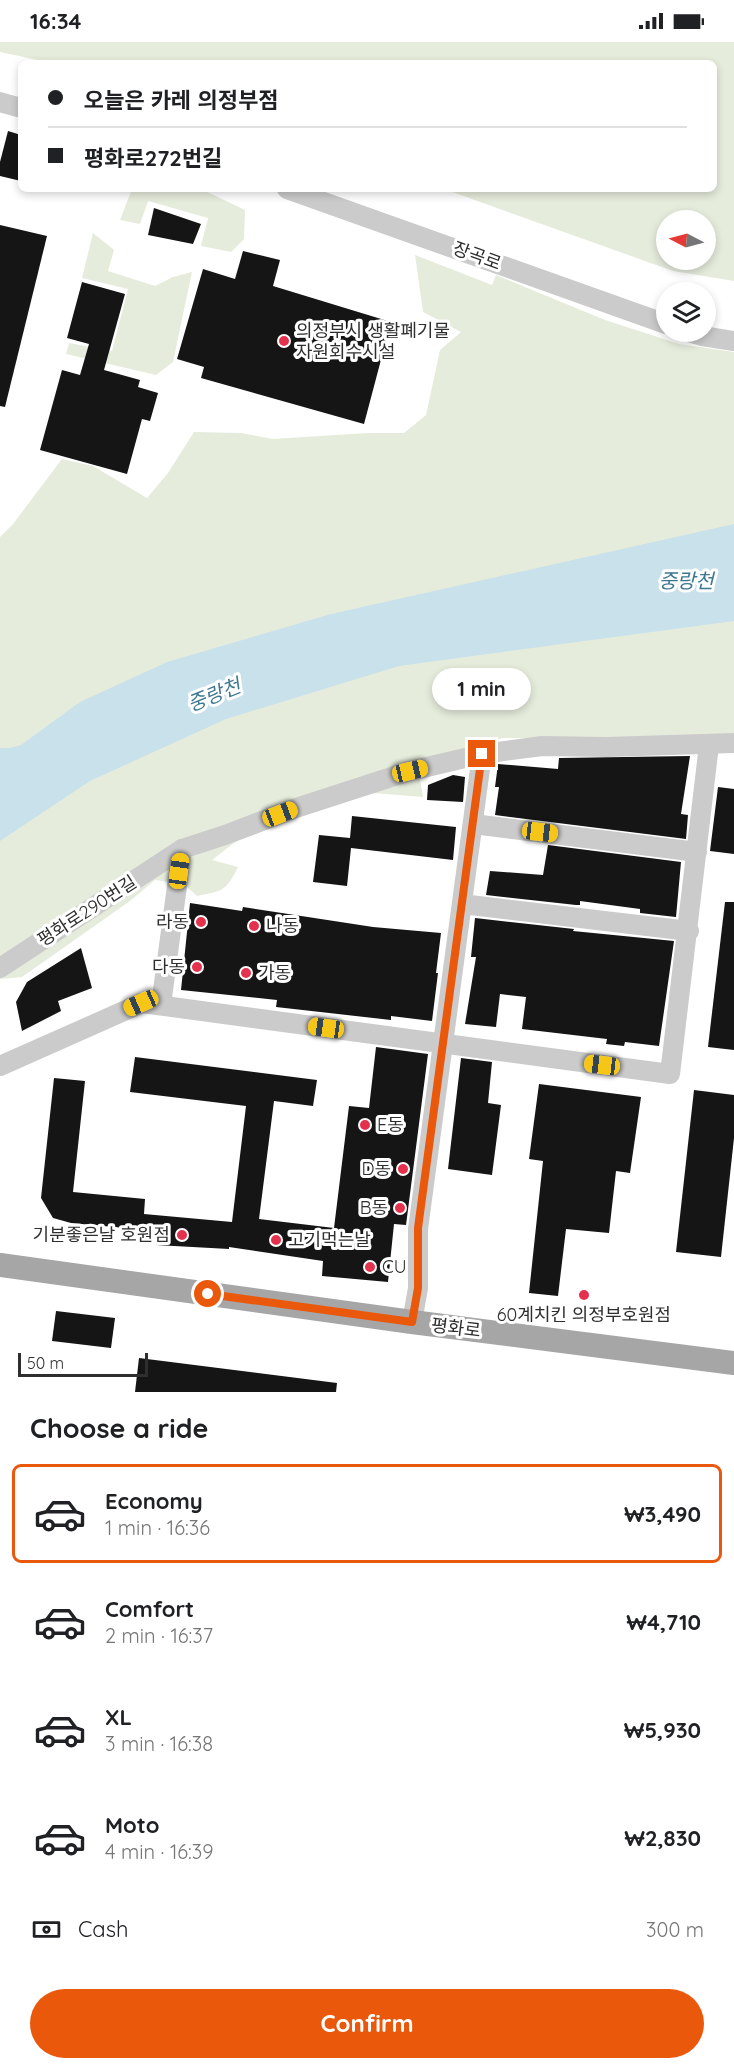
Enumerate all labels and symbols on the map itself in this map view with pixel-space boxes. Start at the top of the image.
north arrow [656,210,716,270]
street label: 장곡로 [450,236,504,275]
place label: 의정부시 생활폐기물 자원회수시설 [296,319,450,363]
marker: 의정부시 생활폐기물 자원회수시설 [277,334,291,348]
water label: 중랑천 [658,568,716,593]
callout: 1 min [432,667,532,709]
water label: 중랑천 [184,672,246,716]
route end [468,740,495,767]
car [390,758,430,784]
car [260,799,300,829]
car [521,821,559,843]
car [168,852,190,890]
street label: 평화로290번길 [33,870,141,951]
place label: 라동 [156,910,189,933]
place label: 나동 [266,914,299,937]
marker: 라동 [194,915,208,929]
marker: 나동 [247,919,261,933]
place label: 다동 [152,955,185,978]
marker: 다동 [190,960,204,974]
place label: 가동 [258,961,291,984]
marker: 가동 [239,966,253,980]
car [121,987,161,1019]
car [307,1017,345,1039]
car [583,1054,621,1076]
place label: E동 [377,1113,404,1136]
marker: E동 [358,1118,372,1132]
place label: D동 [361,1157,391,1180]
marker: D동 [396,1162,410,1176]
place label: B동 [360,1196,388,1219]
marker: B동 [393,1201,407,1215]
place label: 기분좋은날 호원점 [33,1223,170,1246]
marker: 기분좋은날 호원점 [175,1228,189,1242]
place label: 고기먹는날 [288,1228,371,1251]
marker: 고기먹는날 [269,1233,283,1247]
place label: CU [382,1255,407,1278]
marker: CU [363,1260,377,1274]
route start [194,1280,221,1307]
marker: 60계치킨 의정부호원점 [577,1288,591,1302]
place label: 60계치킨 의정부호원점 [497,1303,671,1326]
street label: 평화로 [430,1313,482,1342]
scale bar [18,1350,148,1378]

